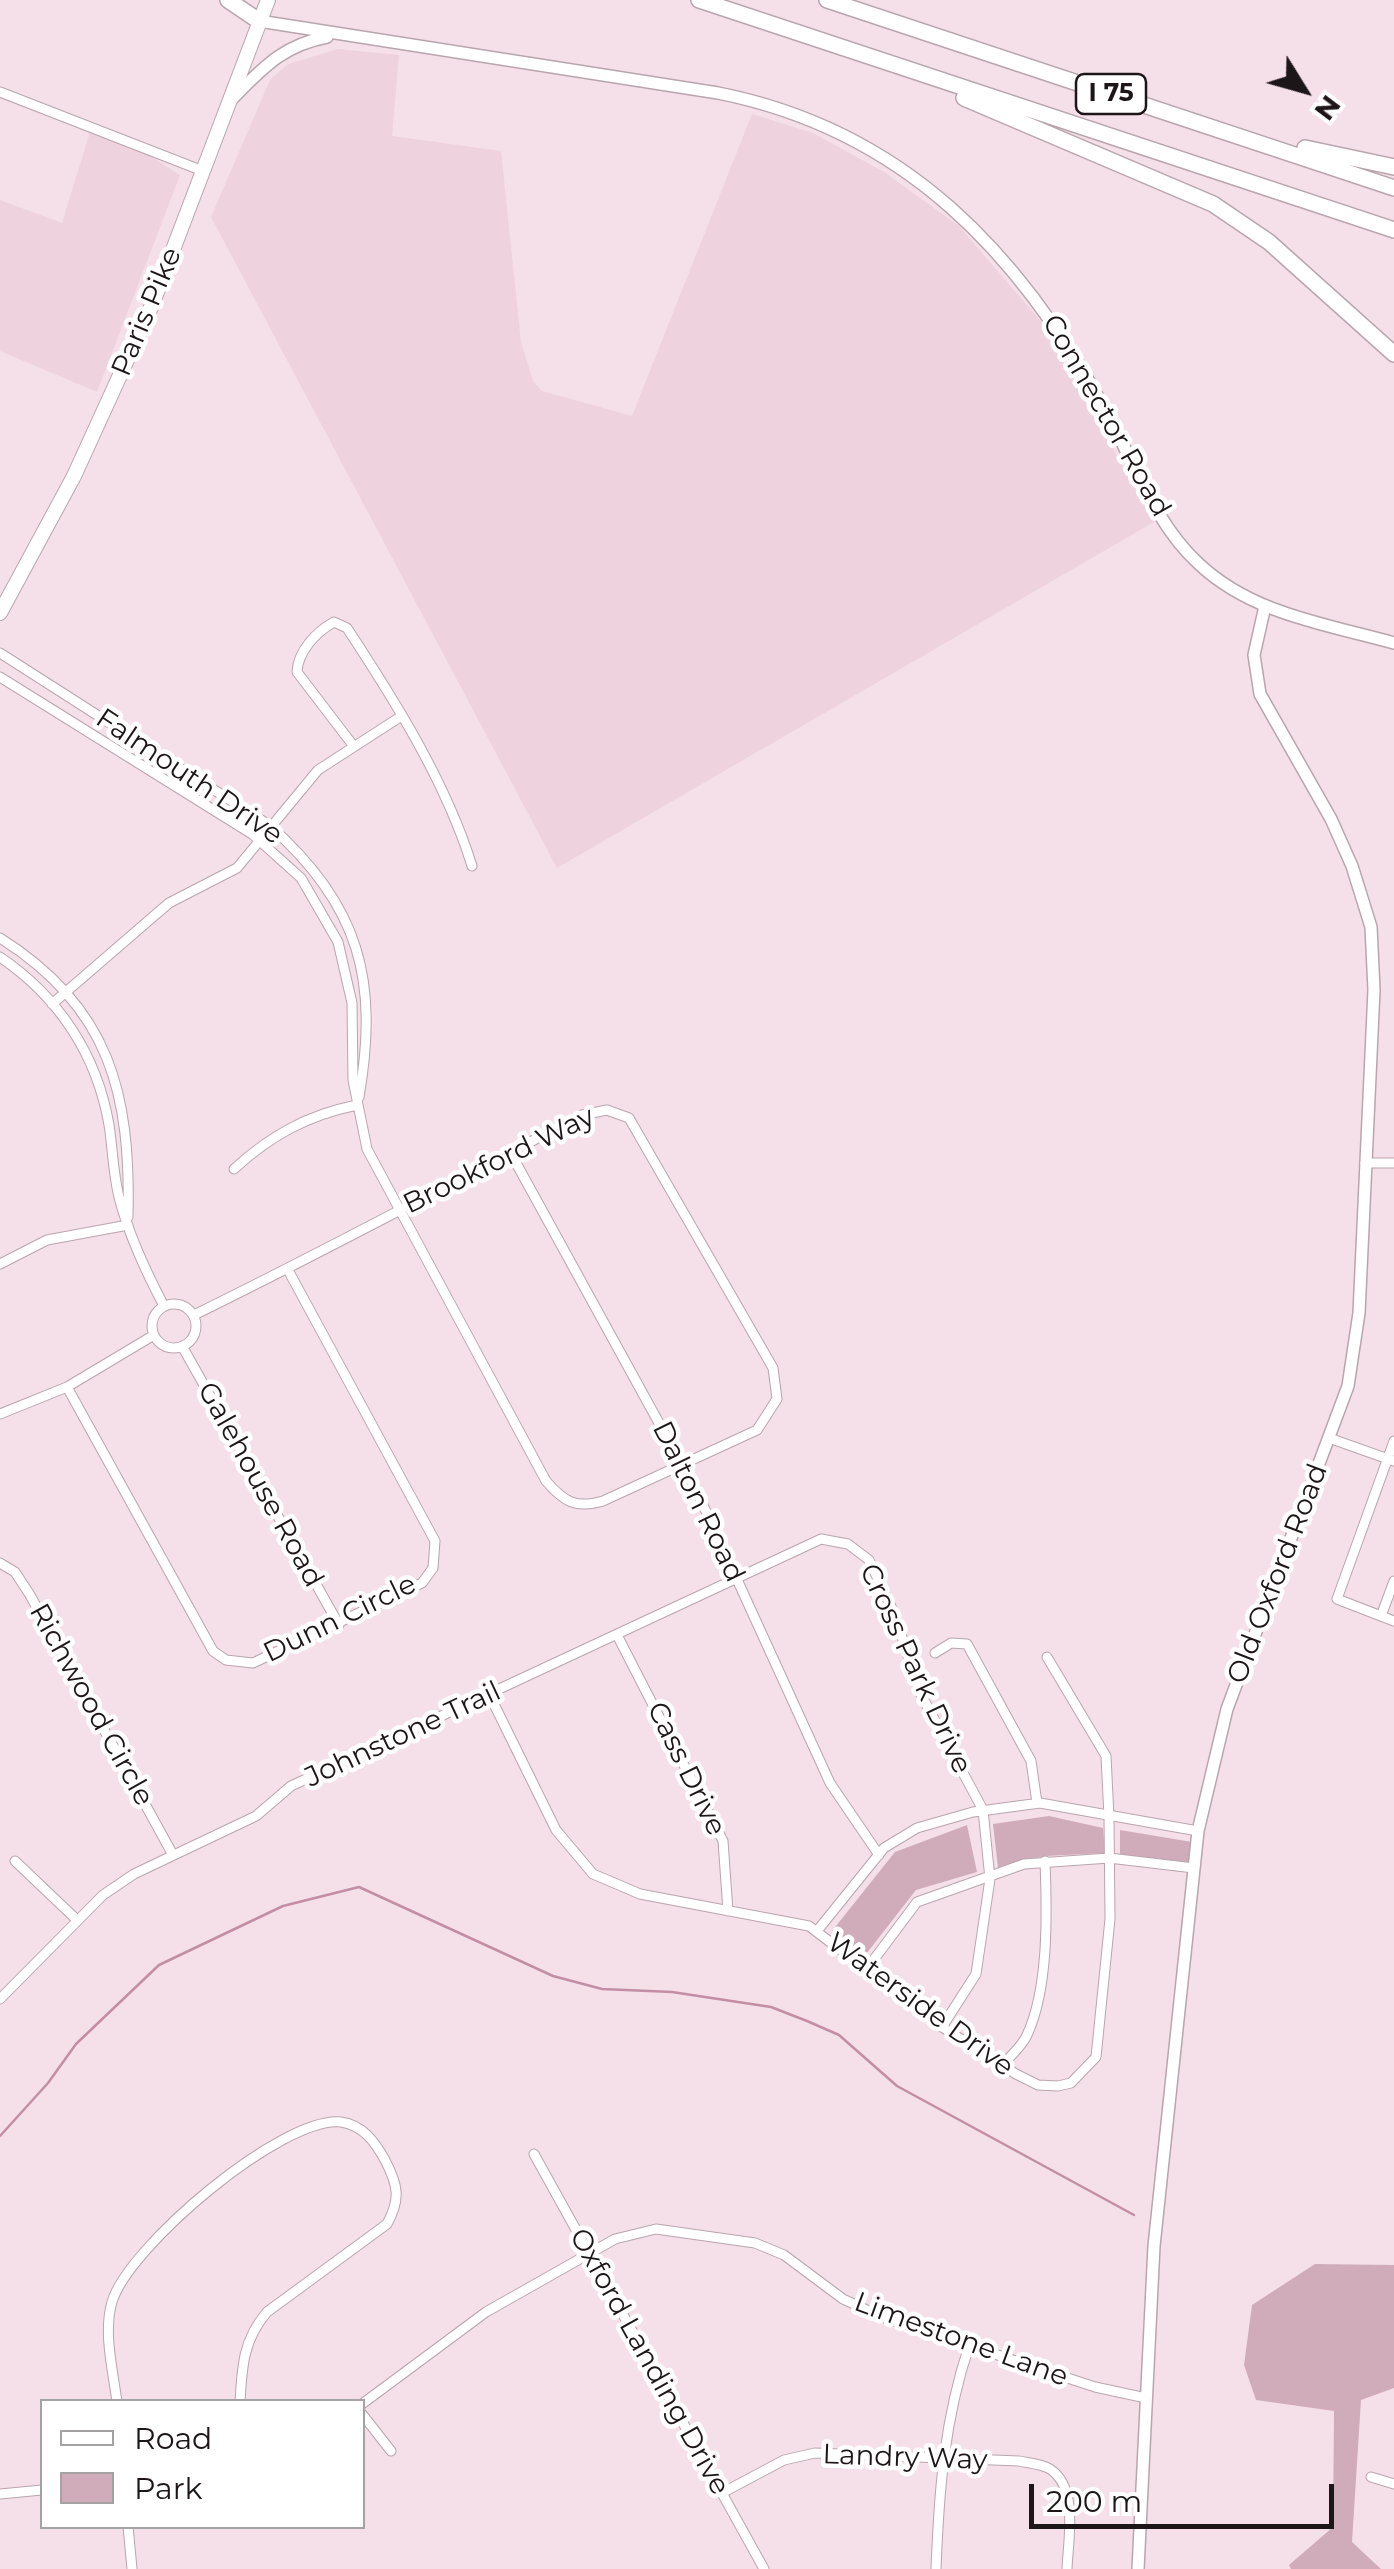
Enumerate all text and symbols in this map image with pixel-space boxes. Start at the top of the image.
north arrow [1254,40,1354,140]
road number: I 75 [1076,74,1146,114]
text: N [1308,89,1348,127]
street label: Paris Pike [105,243,189,381]
street label: Connector Road [1035,309,1177,523]
street label: Falmouth Drive [89,702,289,852]
street label: Brookford Way [398,1100,600,1222]
street label: Galehouse Road [190,1377,330,1593]
street label: Dalton Road [645,1416,751,1588]
street label: Old Oxford Road [1221,1459,1335,1689]
street label: Cross Park Drive [852,1559,978,1779]
street label: Dunn Circle [258,1568,422,1670]
street label: Richwood Circle [22,1598,160,1812]
street label: Johnstone Trail [300,1675,506,1795]
street label: Cass Drive [639,1697,733,1841]
street label: Waterside Drive [820,1926,1020,2084]
street label: Oxford Landing Drive [562,2223,736,2501]
street label: Limestone Lane [850,2286,1072,2394]
legend [40,2399,365,2529]
text: Road [134,2420,212,2457]
street label: Landry Way [822,2438,988,2478]
scale bar [1034,2464,1339,2526]
text: Park [134,2470,203,2507]
text: 200 m [1046,2483,1142,2520]

